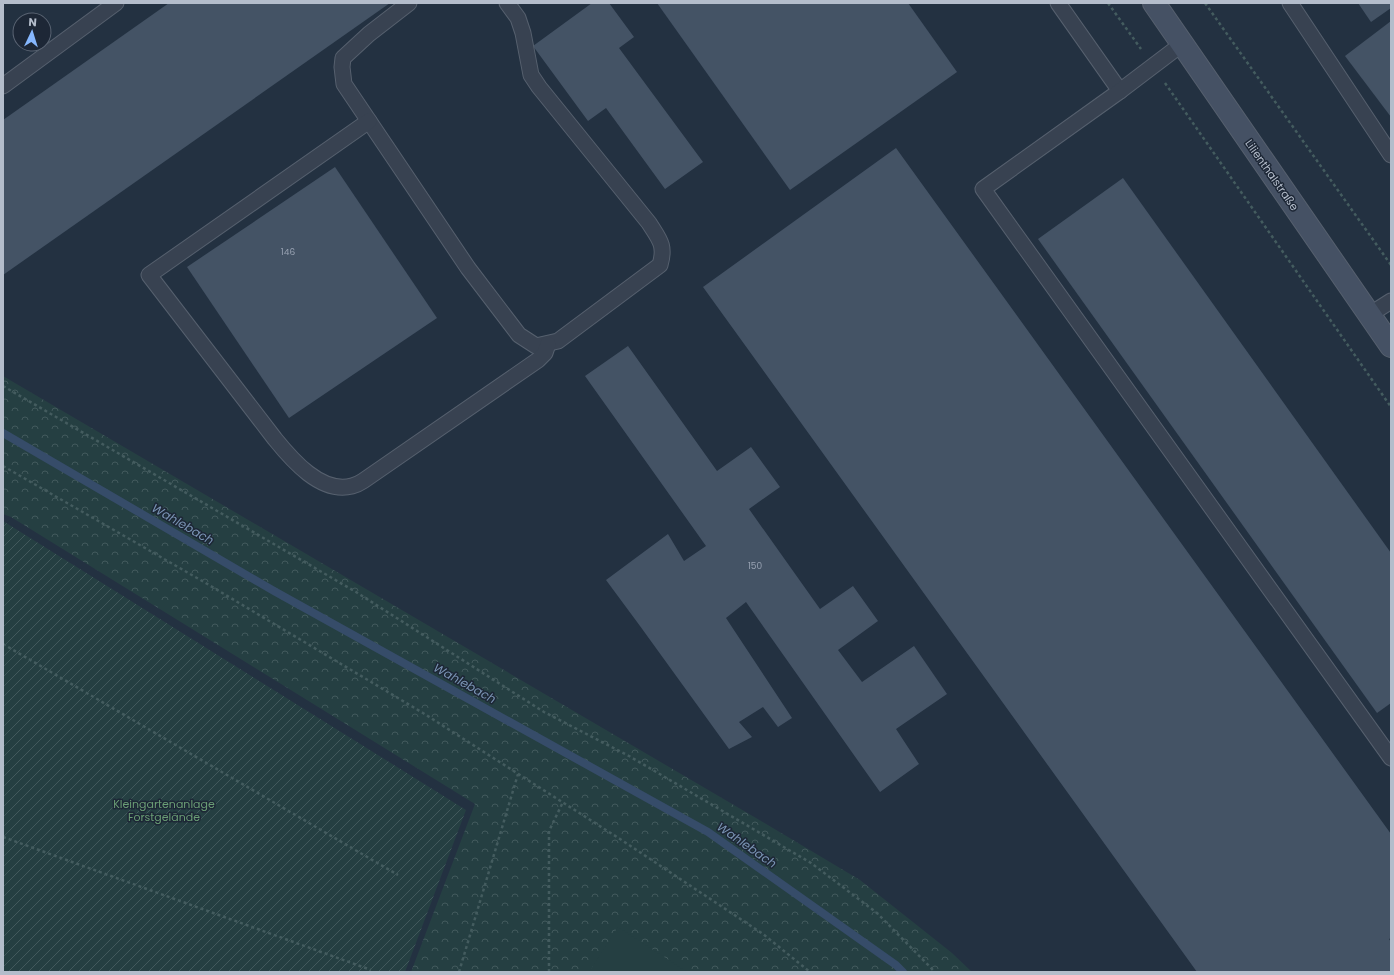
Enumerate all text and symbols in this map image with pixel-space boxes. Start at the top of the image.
north arrow [12,12,52,52]
text: N [28,14,37,30]
street label: Lilienthalstraße [1241,136,1303,214]
house number: 146 [281,246,295,258]
water label: Wahlebach [149,499,217,549]
house number: 150 [748,560,762,572]
water label: Wahlebach [431,659,499,707]
park label: Kleingartenanlage Forstgelände [113,796,215,825]
water label: Wahlebach [714,818,780,872]

